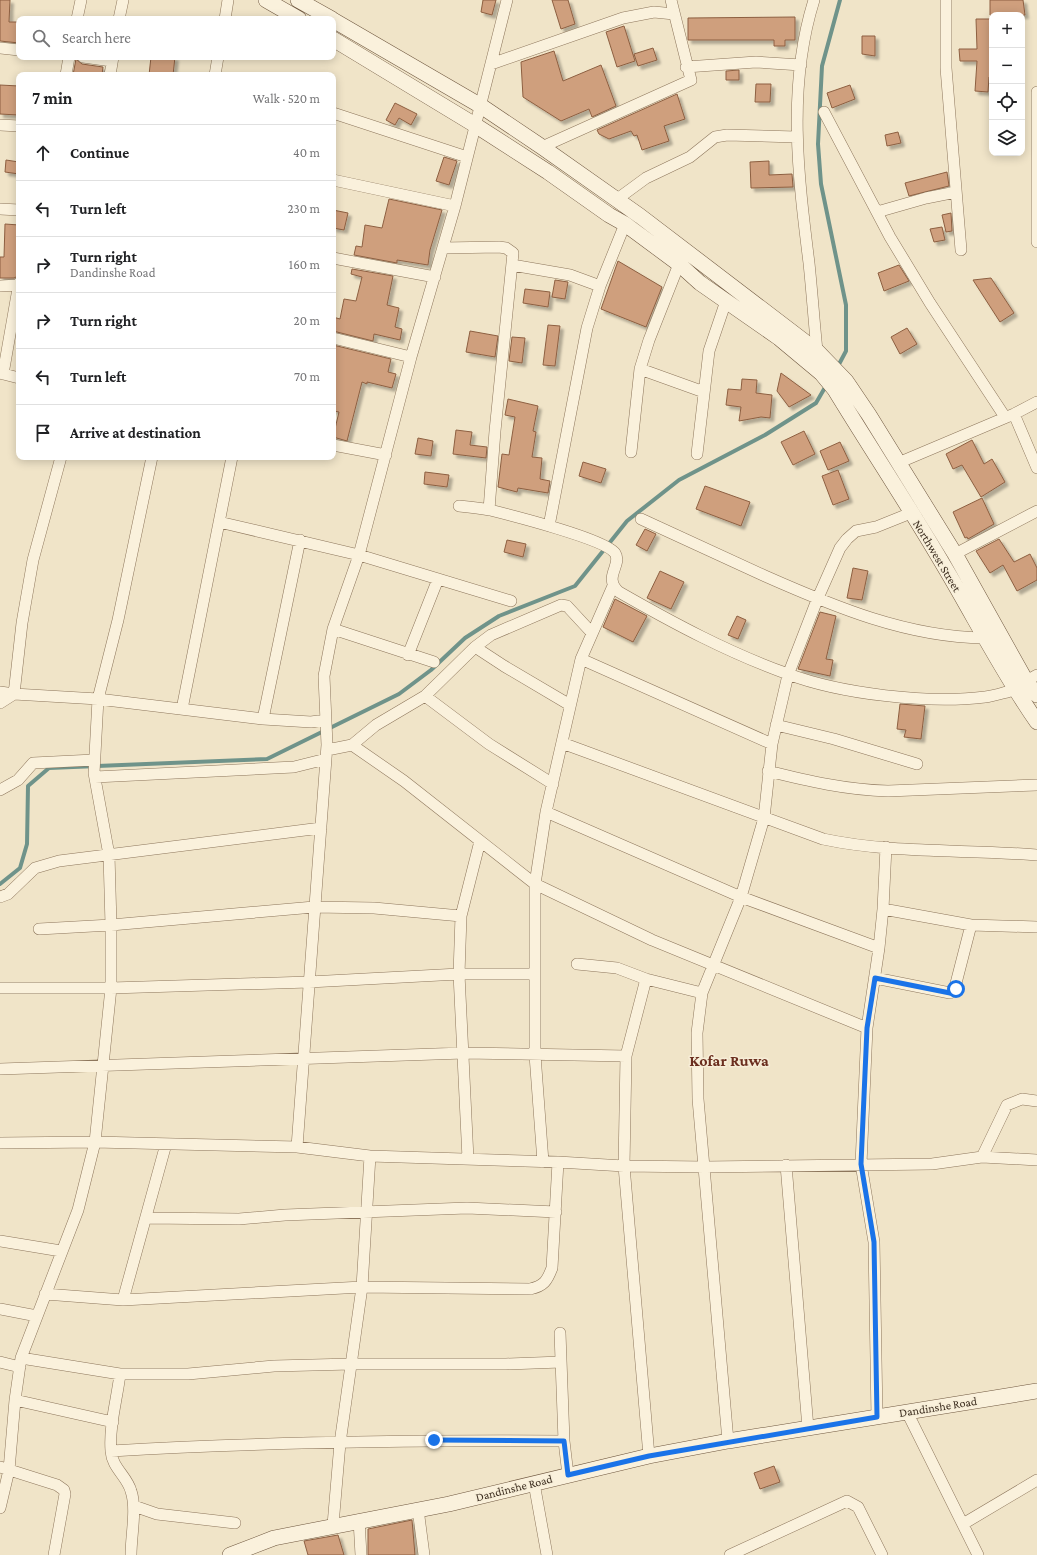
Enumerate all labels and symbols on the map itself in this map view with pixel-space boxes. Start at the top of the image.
street label: Northwest Street [910,517,965,595]
route start [947,980,965,998]
district label: Kofar Ruwa [689,1052,769,1069]
street label: Dandinshe Road [898,1394,979,1420]
route end [425,1431,443,1449]
street label: Dandinshe Road [474,1471,555,1504]

